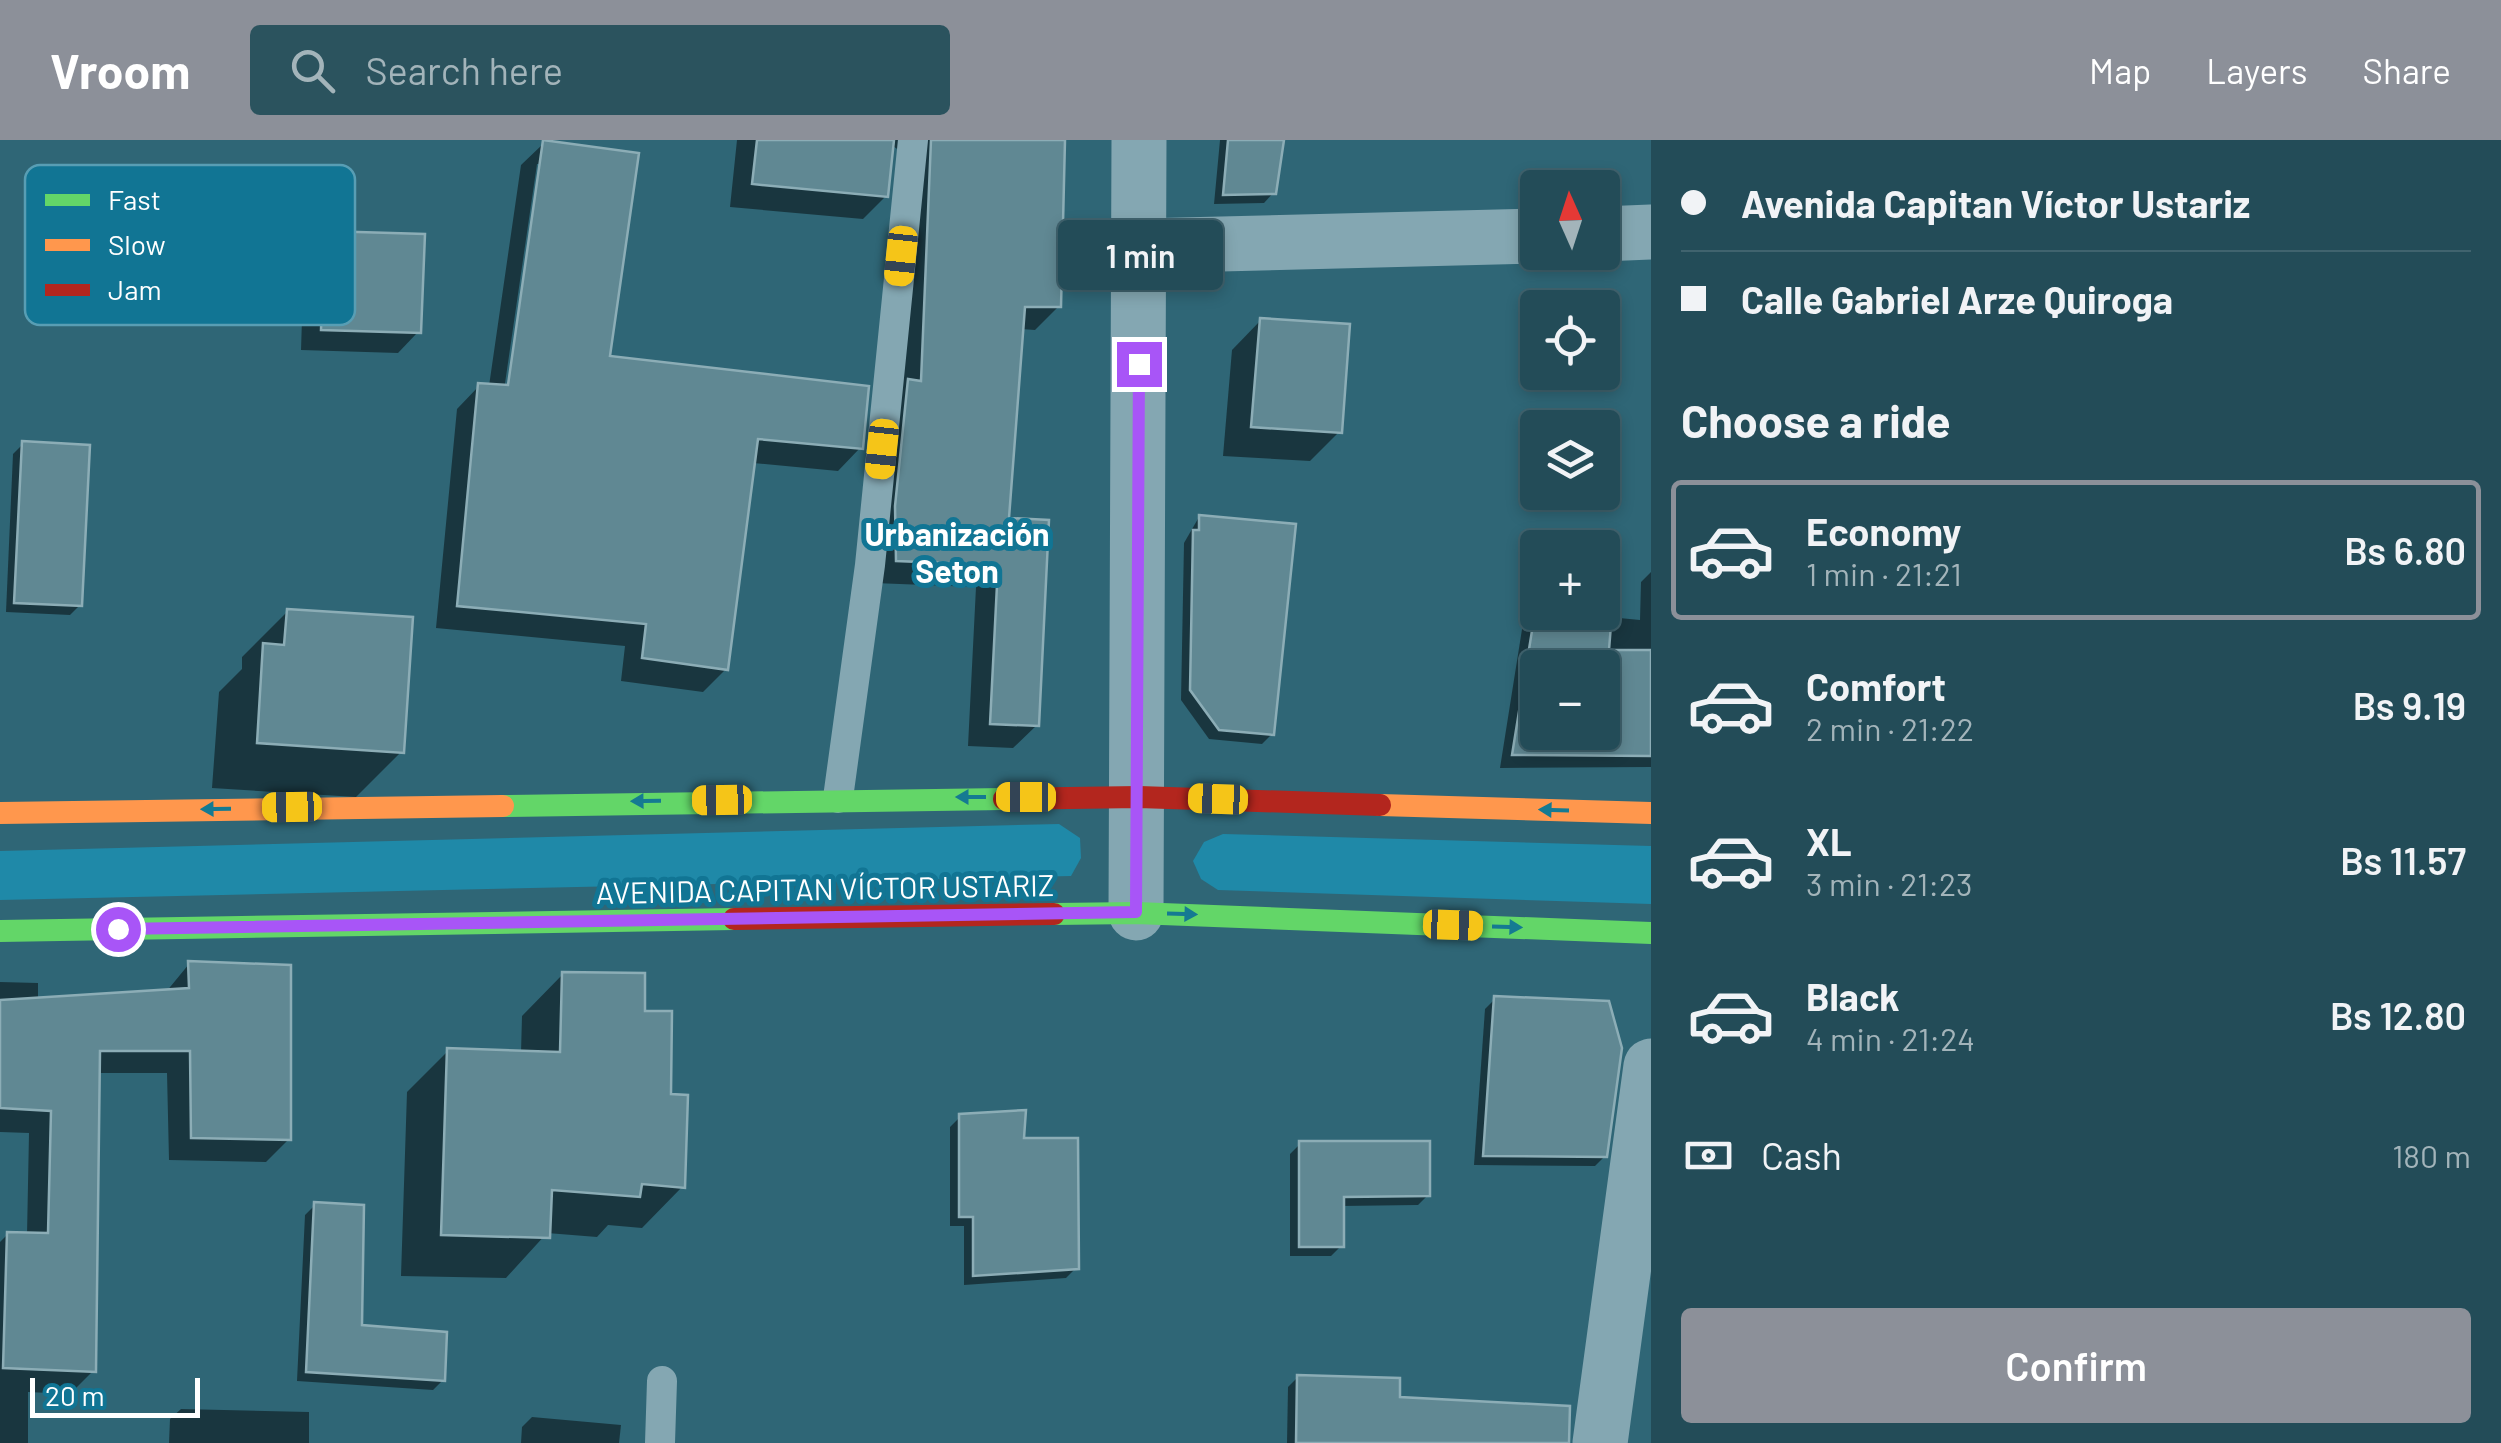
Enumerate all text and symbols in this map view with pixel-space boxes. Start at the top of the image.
search box [250,25,950,115]
text: Vroom [50,41,190,99]
icon: search [285,43,340,98]
text: Search here [365,47,563,93]
text: Map [2089,49,2151,91]
text: Layers [2206,49,2308,91]
text: Share [2363,49,2451,91]
legend [25,165,355,325]
north arrow [1520,170,1620,270]
map controls [1520,170,1620,750]
text: Avenida Capitan Víctor Ustariz [1741,180,2250,226]
text: Fast [108,182,161,216]
callout: 1 min [1056,219,1222,289]
car [883,225,919,287]
text: Slow [108,227,166,261]
text: 1 min [1106,236,1175,274]
text: Jam [108,272,162,306]
text: Calle Gabriel Arze Quiroga [1741,276,2173,322]
button: locate [1520,290,1620,390]
route end [1117,342,1162,387]
text: Choose a ride [1681,393,1951,447]
button: layers [1520,410,1620,510]
car [864,418,900,480]
icon: car [1686,505,1776,595]
text: Economy [1806,508,1961,554]
district label: Urbanización Seton [864,514,1050,589]
text: Bs 6.80 [2344,527,2466,573]
button: + [1520,530,1620,630]
text: 1 min · 21:21 [1806,554,1962,592]
button: − [1520,650,1620,750]
icon: car [1686,660,1776,750]
text: Comfort [1806,663,1946,709]
text: Bs 9.19 [2353,682,2466,728]
text: 2 min · 21:22 [1806,709,1974,747]
car [996,782,1056,812]
car [1187,783,1249,815]
car [692,784,752,816]
one-way arrow [955,790,987,806]
car [262,791,322,823]
one-way arrow [630,793,662,809]
one-way arrow [200,801,232,817]
one-way arrow [1537,801,1569,817]
icon: car [1686,815,1776,905]
text: XL [1806,818,1852,864]
text: Bs 11.57 [2340,837,2466,883]
text: 3 min · 21:23 [1806,864,1972,902]
street label: AVENIDA CAPITAN VÍCTOR USTARIZ [595,866,1055,910]
route start [96,907,141,952]
one-way arrow [1167,907,1199,923]
car [1422,909,1484,941]
one-way arrow [1492,920,1524,936]
icon: car [1686,970,1776,1060]
text: Black [1806,973,1900,1019]
text: Bs 12.80 [2330,992,2466,1038]
text: 4 min · 21:24 [1806,1019,1975,1057]
icon: cash [1681,1128,1736,1183]
text: Cash [1761,1132,1842,1178]
text: 180 m [2392,1136,2471,1174]
button: Confirm [1681,1308,2471,1423]
scale bar [30,1373,200,1418]
text: 20 m [45,1378,105,1412]

